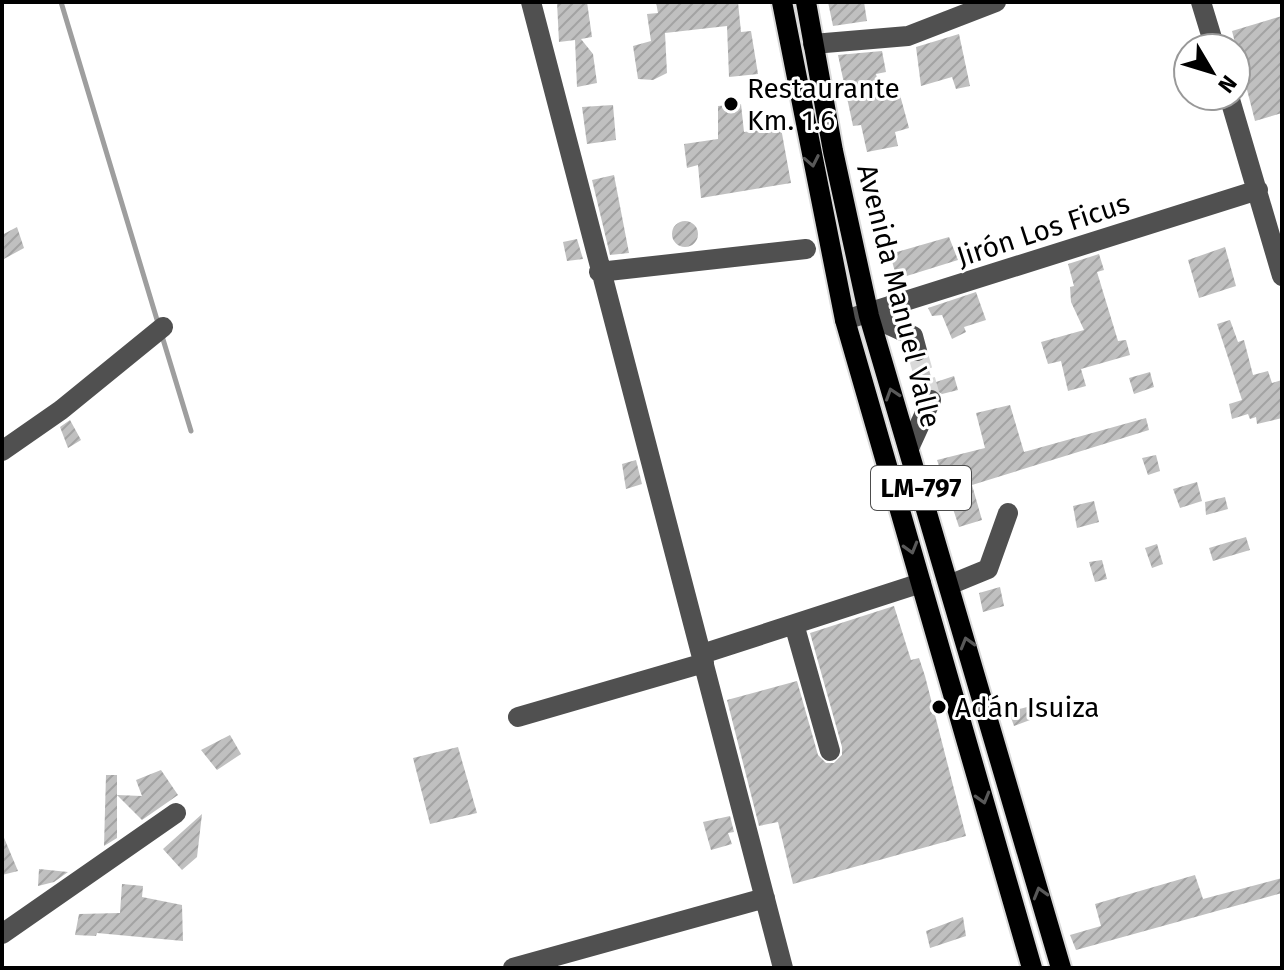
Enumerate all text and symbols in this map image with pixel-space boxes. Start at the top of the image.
north arrow [1172,32,1252,112]
text: N [1212,70,1242,98]
place label: Restaurante Km. 1.6 [747,72,900,137]
marker: Restaurante Km. 1.6 [722,95,740,113]
one-way arrow [802,154,819,168]
street label: Avenida Manuel Valle [850,161,948,431]
street label: Jirón Los Ficus [952,187,1134,273]
one-way arrow [885,388,901,402]
road number: LM-797 [871,466,971,510]
one-way arrow [902,541,918,555]
one-way arrow [960,637,976,651]
place label: Adán Isuiza [955,691,1099,724]
marker: Adán Isuiza [930,698,948,716]
one-way arrow [974,791,990,805]
one-way arrow [1033,887,1049,900]

